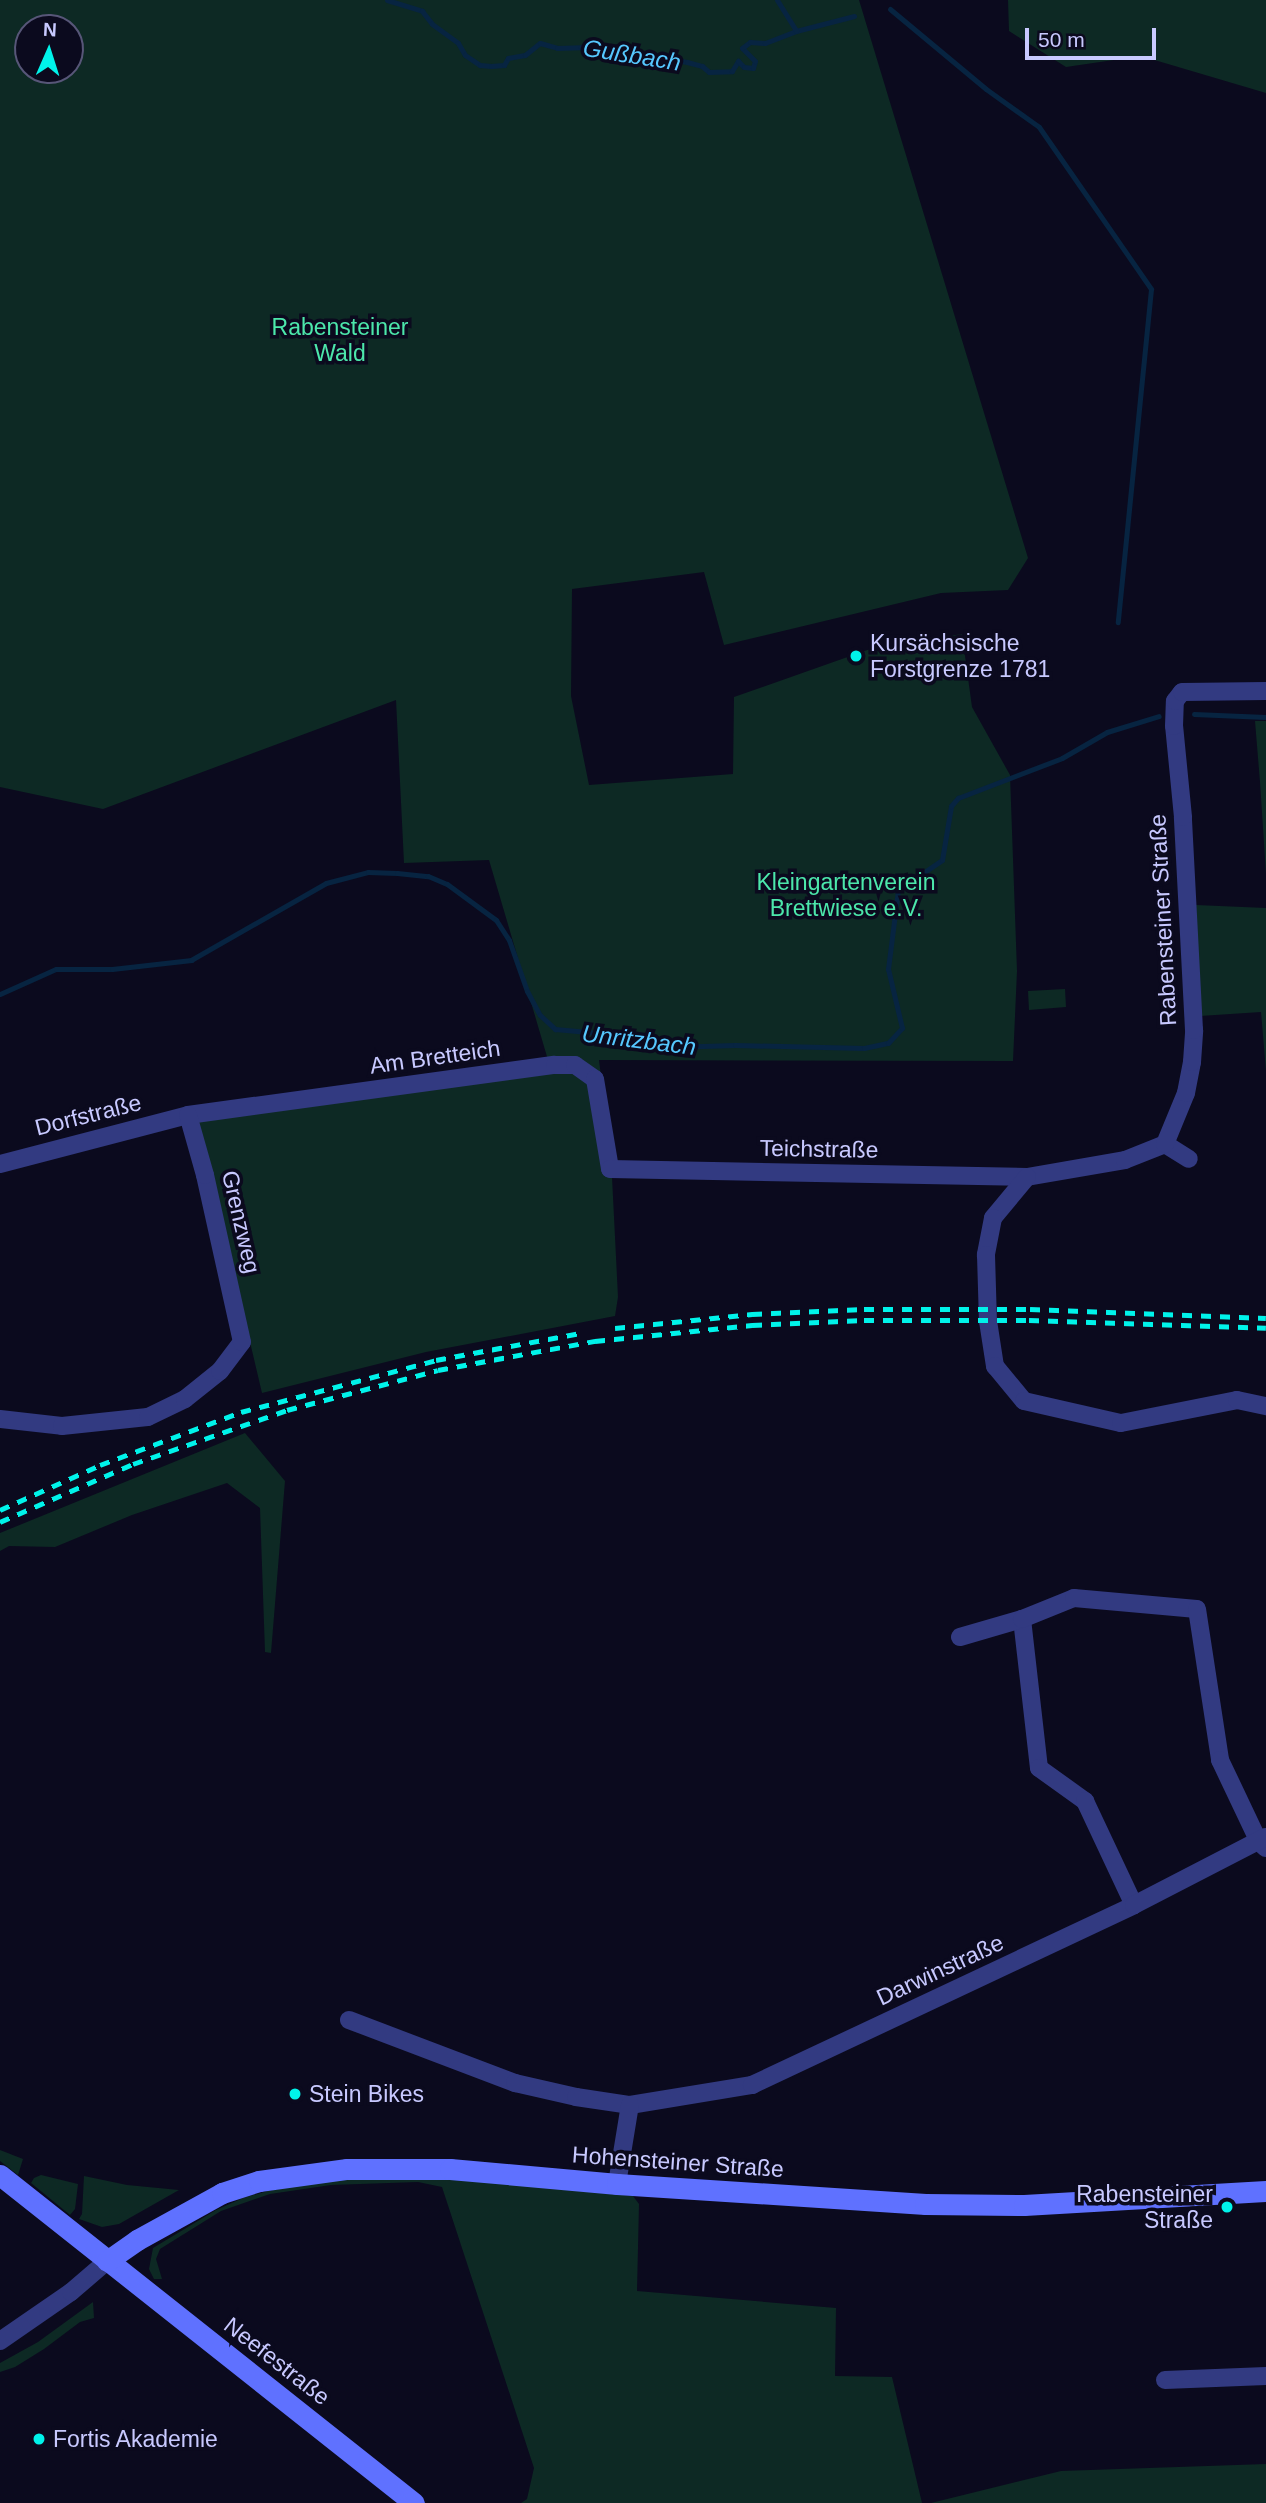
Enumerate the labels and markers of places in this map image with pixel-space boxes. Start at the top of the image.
place label: Kursächsische Forstgrenze 1781 [870,629,1050,683]
marker: Kursächsische Forstgrenze 1781 [848,648,864,664]
place label: Stein Bikes [309,2080,424,2108]
marker: Stein Bikes [287,2086,303,2102]
place label: Rabensteiner Straße [1076,2180,1213,2234]
marker: Rabensteiner Straße [1219,2199,1235,2215]
place label: Fortis Akademie [53,2425,219,2453]
marker: Fortis Akademie [31,2431,47,2447]

